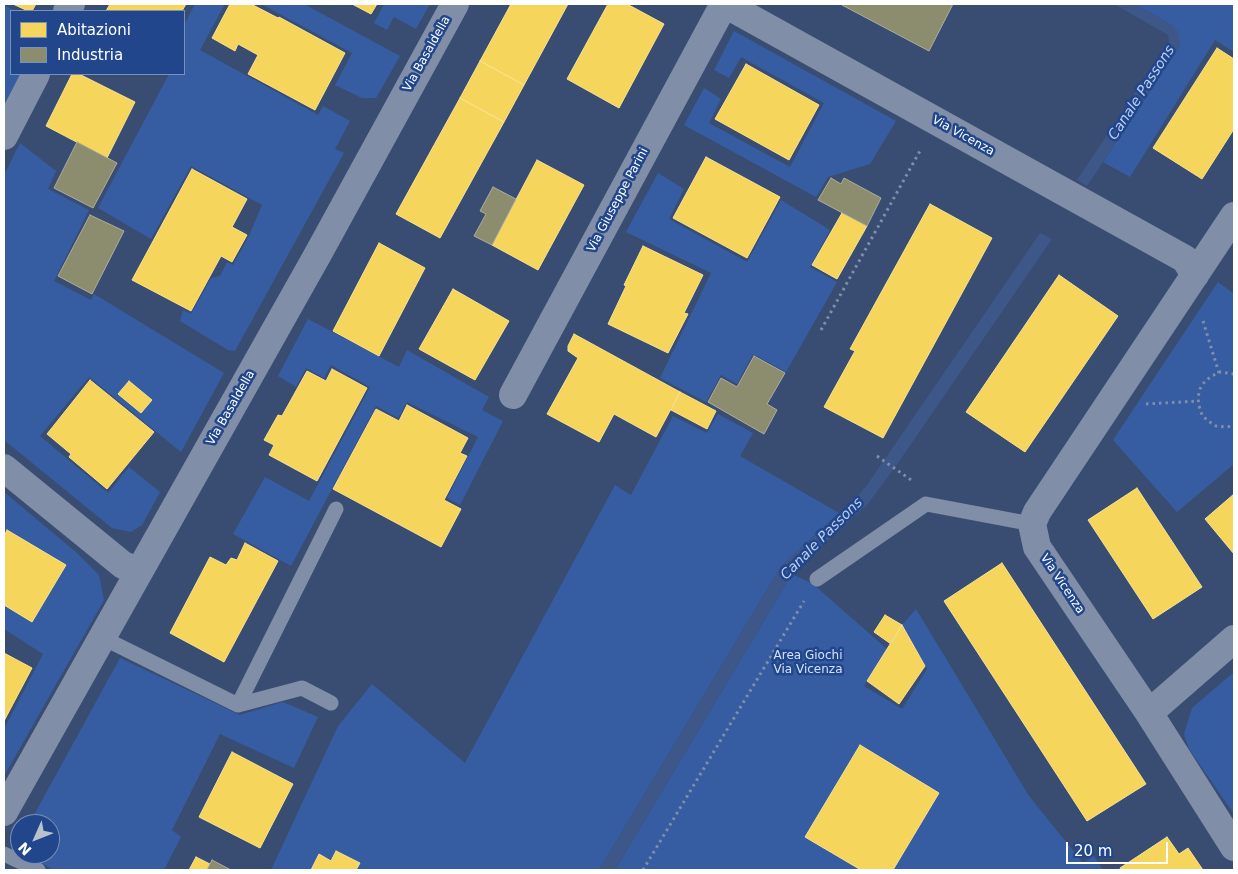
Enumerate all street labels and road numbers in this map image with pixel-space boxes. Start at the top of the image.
street label: Via Basaldella [400,14,454,94]
street label: Via Vicenza [929,113,997,159]
street label: Via Giuseppe Parini [584,145,652,255]
street label: Via Basaldella [204,368,258,448]
street label: Via Vicenza [1037,551,1087,617]

